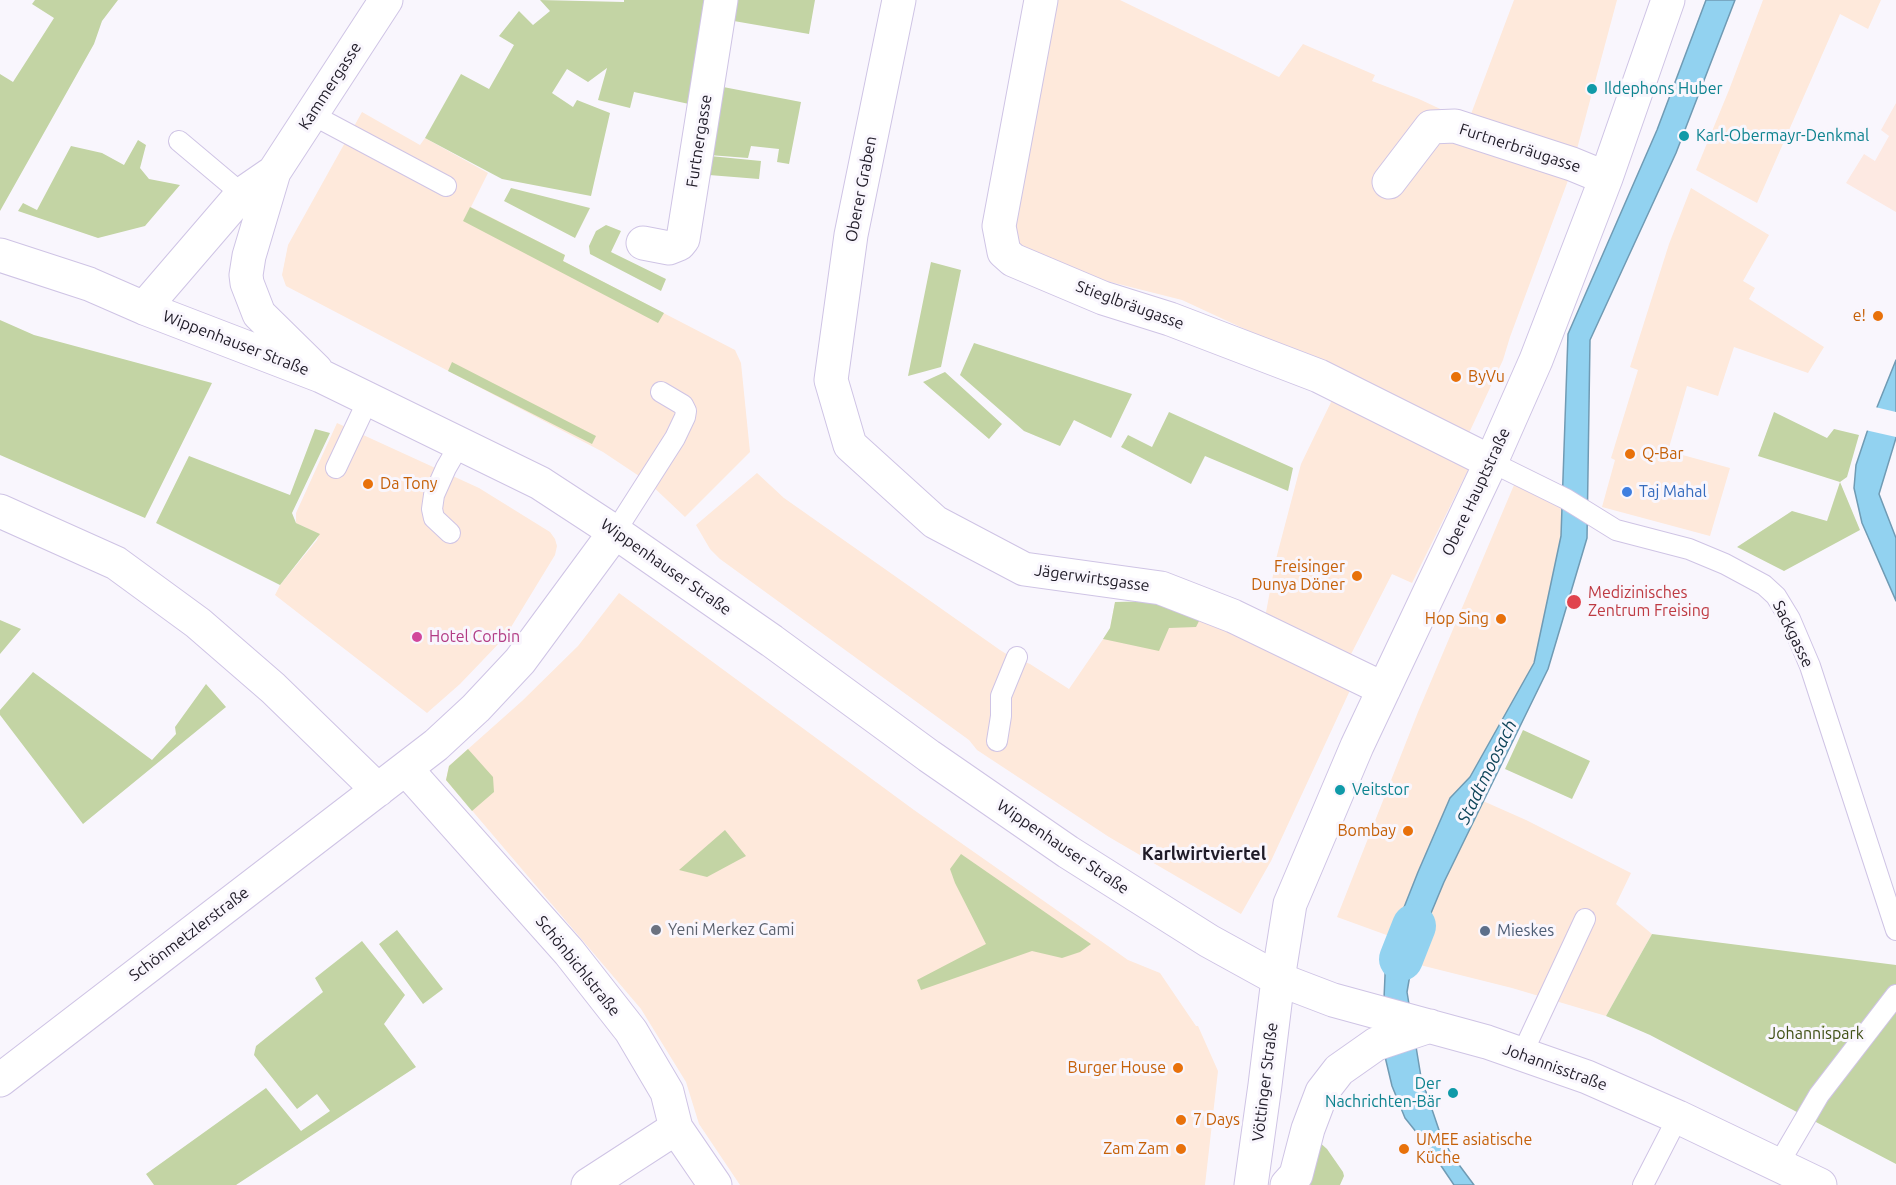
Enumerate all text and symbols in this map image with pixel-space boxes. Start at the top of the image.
street label: Kammergasse [295,39,365,133]
place label: Ildephons Huber [1604,79,1723,99]
marker: Ildephons Huber [1585,82,1599,96]
street label: Furtnergasse [682,93,716,189]
street label: Furtnerbräugasse [1457,119,1583,177]
place label: Karl-Obermayr-Denkmal [1696,126,1869,146]
marker: Karl-Obermayr-Denkmal [1677,129,1691,143]
street label: Oberer Graben [841,134,881,244]
street label: Stieglbräugasse [1073,277,1187,333]
street label: Wippenhauser Straße [160,306,312,380]
place label: e! [1853,306,1866,326]
marker: e! [1871,309,1885,323]
place label: ByVu [1468,367,1505,387]
marker: ByVu [1449,370,1463,384]
street label: Obere Hauptstraße [1438,425,1514,559]
place label: Q-Bar [1642,444,1684,464]
marker: Q-Bar [1623,447,1637,461]
place label: Da Tony [380,474,437,494]
marker: Da Tony [361,477,375,491]
place label: Taj Mahal [1639,482,1707,502]
marker: Taj Mahal [1620,485,1634,499]
street label: Wippenhauser Straße [597,515,735,619]
place label: Freisinger Dunya Döner [1251,557,1345,595]
street label: Jägerwirtsgasse [1033,560,1151,596]
marker: Freisinger Dunya Döner [1350,569,1364,583]
place label: Medizinisches Zentrum Freising [1588,583,1710,621]
marker: Medizinisches Zentrum Freising [1565,593,1583,611]
street label: Sackgasse [1769,597,1817,671]
place label: Hop Sing [1425,609,1489,629]
marker: Hop Sing [1494,612,1508,626]
place label: Hotel Corbin [429,627,520,647]
marker: Hotel Corbin [410,630,424,644]
water label: Stadtmoosach [1453,717,1521,827]
place label: Veitstor [1352,780,1409,800]
marker: Veitstor [1333,783,1347,797]
street label: Wippenhauser Straße [993,796,1133,898]
place label: Bombay [1337,821,1396,841]
marker: Bombay [1401,824,1415,838]
district label: Karlwirtviertel [1142,843,1266,865]
street label: Schönmetzlerstraße [125,883,253,985]
street label: Schönbichlstraße [532,912,624,1020]
place label: Yeni Merkez Cami [668,920,794,940]
place label: Mieskes [1497,921,1554,941]
marker: Yeni Merkez Cami [649,923,663,937]
marker: Mieskes [1478,924,1492,938]
street label: Vöttinger Straße [1248,1021,1282,1143]
park label: Johannispark [1768,1024,1864,1044]
street label: Johannisstraße [1500,1039,1610,1095]
place label: Burger House [1067,1058,1166,1078]
marker: Burger House [1171,1061,1185,1075]
place label: Der Nachrichten-Bär [1325,1074,1441,1112]
marker: Der Nachrichten-Bär [1446,1086,1460,1100]
place label: 7 Days [1193,1110,1240,1130]
marker: 7 Days [1174,1113,1188,1127]
place label: UMEE asiatische Küche [1416,1130,1532,1168]
place label: Zam Zam [1103,1139,1169,1159]
marker: Zam Zam [1174,1142,1188,1156]
marker: UMEE asiatische Küche [1397,1142,1411,1156]

